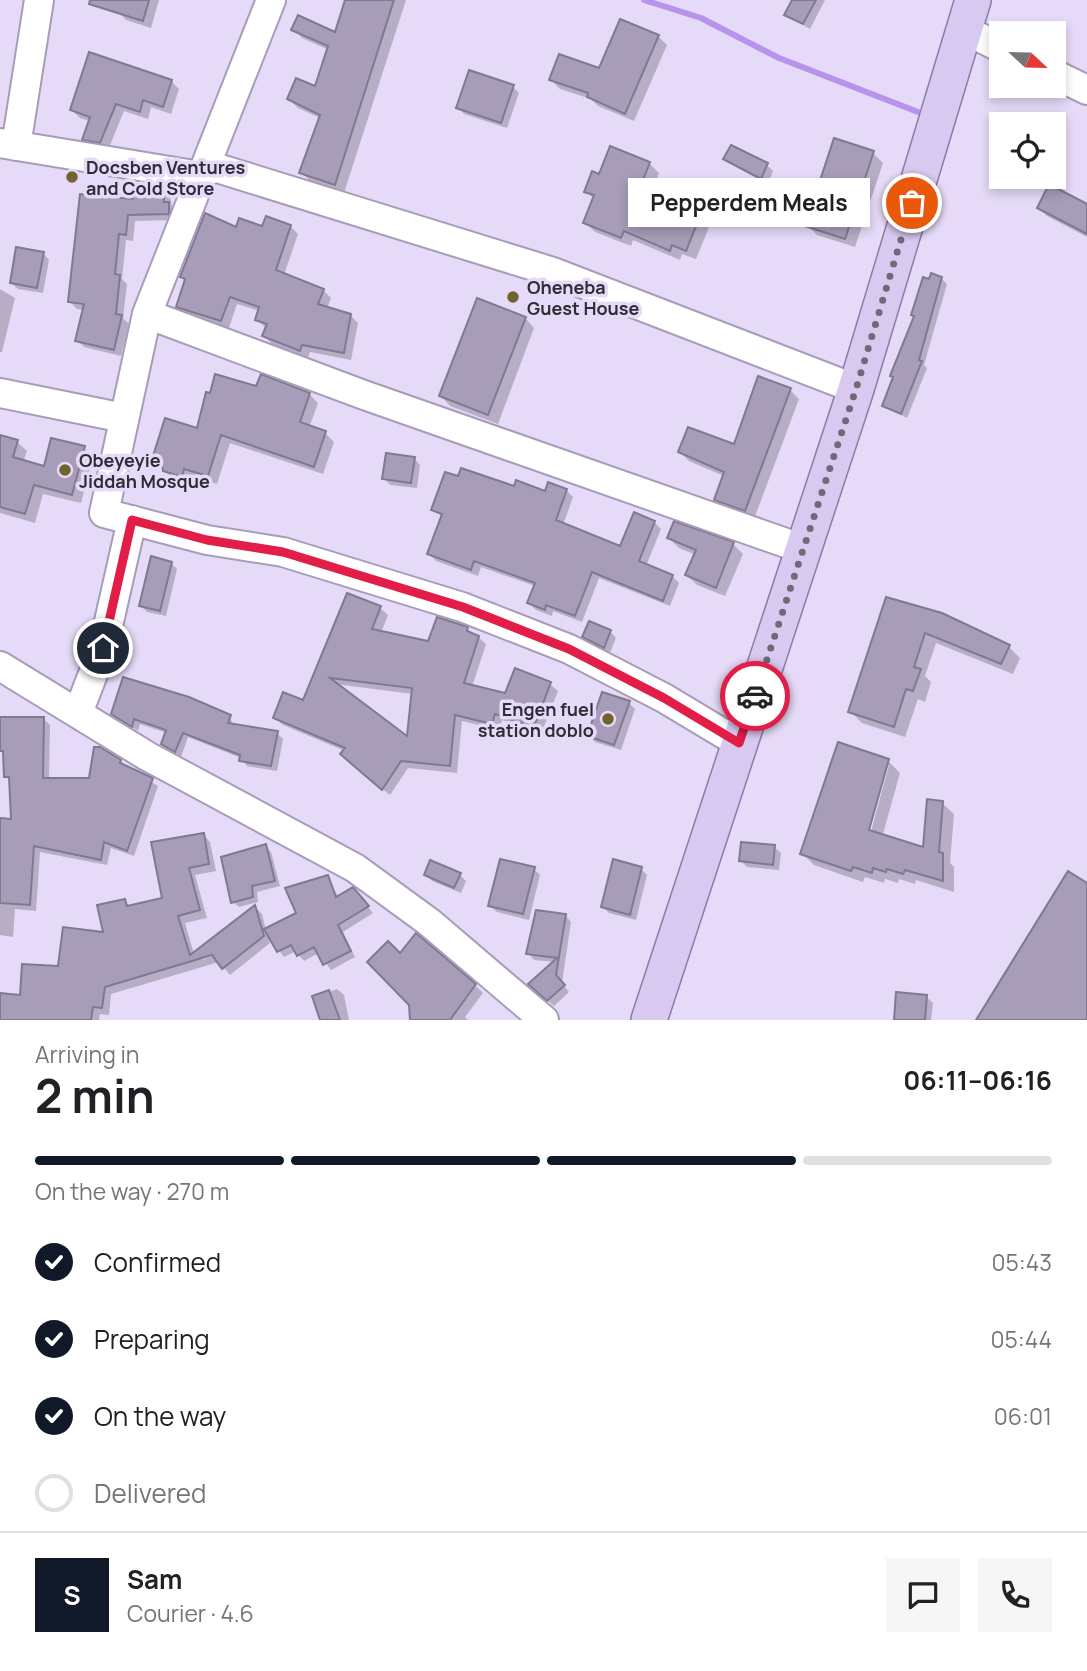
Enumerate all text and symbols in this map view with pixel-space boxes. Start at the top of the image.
north arrow [989,21,1066,98]
map controls [989,21,1066,189]
button: locate [989,112,1066,189]
place label: Docsben Ventures and Cold Store [86,155,246,200]
marker: Docsben Ventures and Cold Store [64,169,80,185]
pin [882,173,942,233]
callout: Pepperdem Meals [628,178,870,228]
icon: bag [893,184,931,222]
text: Pepperdem Meals [650,186,848,218]
place label: Oheneba Guest House [527,275,640,320]
marker: Oheneba Guest House [505,289,521,305]
place label: Obeyeyie Jiddah Mosque [79,448,210,493]
marker: Obeyeyie Jiddah Mosque [57,462,73,478]
pin [73,618,133,678]
icon: home [84,629,122,667]
courier [720,661,790,731]
icon: car [736,677,774,715]
place label: Engen fuel station doblo [478,697,594,742]
marker: Engen fuel station doblo [600,711,616,727]
text: Arriving in [35,1038,140,1070]
text: 06:11–06:16 [903,1062,1052,1098]
text: 2 min [35,1064,155,1127]
text: On the way · 270 m [35,1175,229,1207]
icon: check [35,1243,73,1281]
text: Confirmed [94,1244,221,1280]
text: 05:43 [992,1246,1052,1278]
icon: check [35,1320,73,1358]
text: Preparing [94,1321,210,1357]
text: 05:44 [990,1323,1052,1355]
icon: check [35,1397,73,1435]
text: On the way [94,1398,226,1434]
text: 06:01 [994,1400,1052,1432]
text: Delivered [94,1475,206,1511]
button: chat [886,1558,960,1632]
button: phone [978,1558,1052,1632]
text: Sam [127,1561,182,1597]
text: S [63,1577,81,1613]
text: Courier · 4.6 [127,1597,254,1629]

